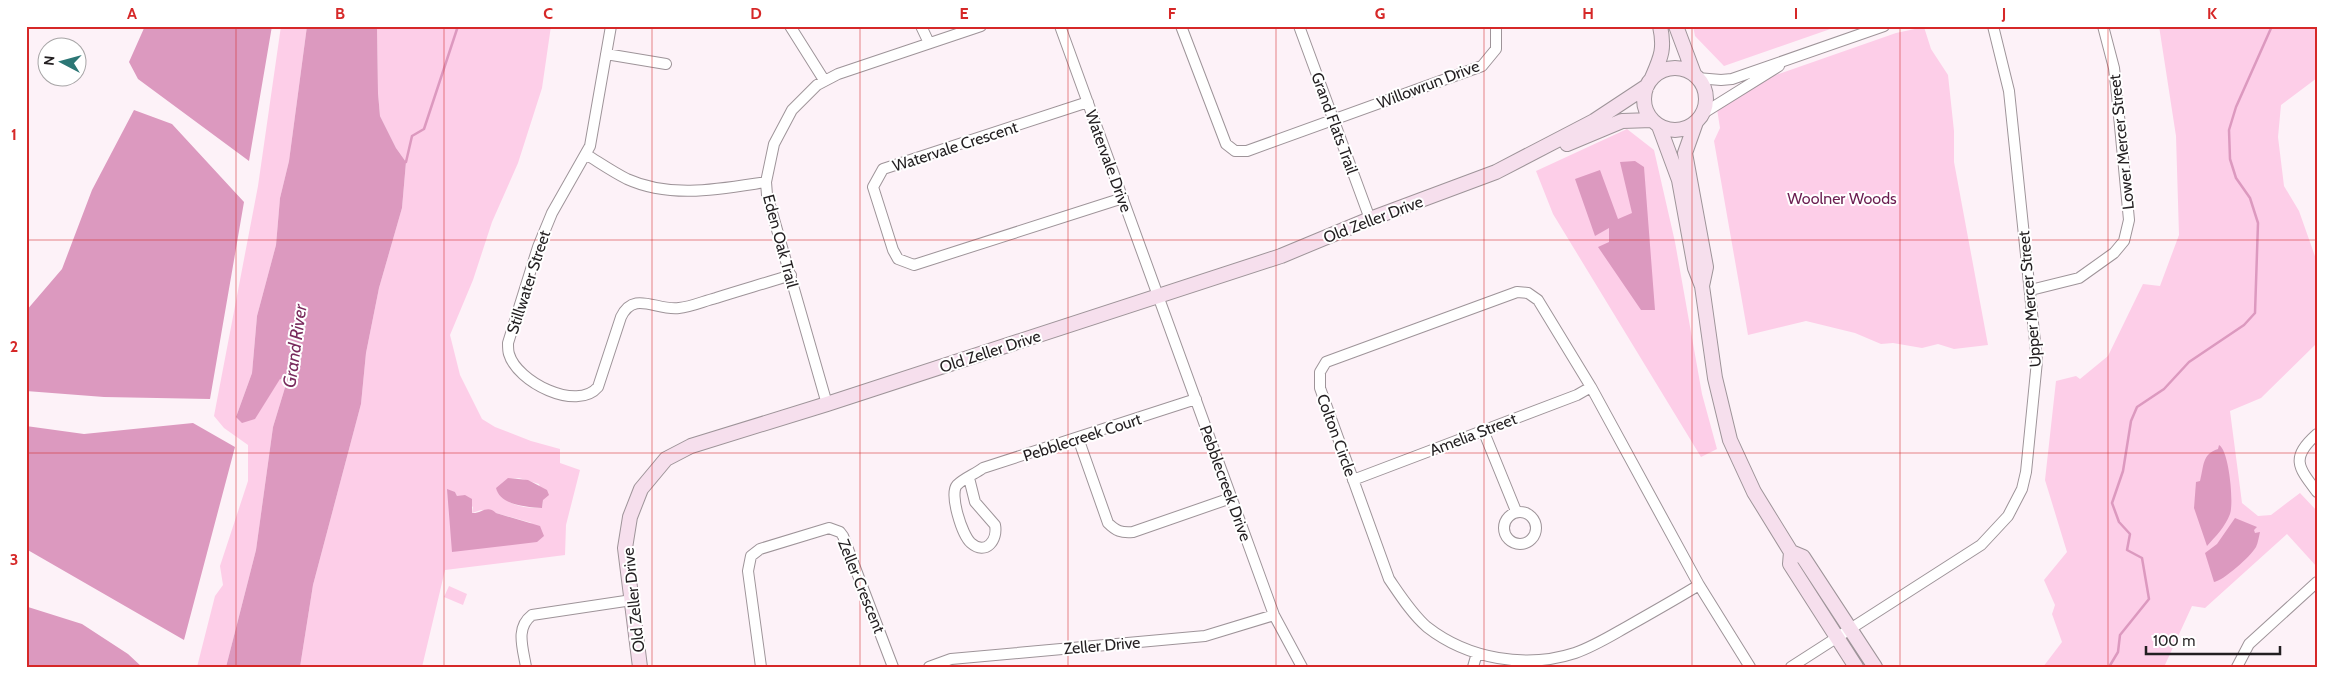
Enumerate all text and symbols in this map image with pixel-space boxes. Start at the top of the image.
text: A [127,4,137,23]
text: B [335,4,345,23]
text: C [543,4,553,23]
text: D [750,4,762,23]
text: E [959,4,969,23]
text: F [1168,4,1177,23]
text: G [1375,4,1385,23]
text: H [1582,4,1594,23]
text: I [1794,4,1798,23]
text: J [2001,4,2006,23]
text: K [2207,4,2217,23]
north arrow [38,38,88,88]
text: N [40,55,59,67]
street label: Willowrun Drive [1374,56,1482,113]
street label: Grand Flats Trail [1307,70,1362,177]
street label: Lower Mercer Street [2105,73,2138,211]
street label: Watervale Drive [1081,107,1136,215]
street label: Watervale Crescent [890,117,1021,176]
text: 1 [11,125,17,144]
park label: Woolner Woods [1787,189,1897,208]
street label: Eden Oak Trail [759,192,802,290]
street label: Old Zeller Drive [1321,192,1426,247]
street label: Stillwater Street [503,227,554,336]
street label: Upper Mercer Street [2014,229,2045,368]
water label: Grand River [278,301,312,389]
street label: Old Zeller Drive [937,326,1043,377]
text: 2 [10,337,18,356]
street label: Colton Circle [1313,391,1360,479]
street label: Pebblecreek Court [1021,409,1144,466]
street label: Amelia Street [1427,409,1520,460]
street label: Pebblecreek Drive [1196,423,1255,544]
street label: Zeller Crescent [834,536,889,637]
street label: Old Zeller Drive [619,547,648,653]
text: 3 [10,550,18,569]
scale bar [2146,623,2279,655]
text: 100 m [2153,632,2195,650]
street label: Zeller Drive [1063,633,1141,658]

